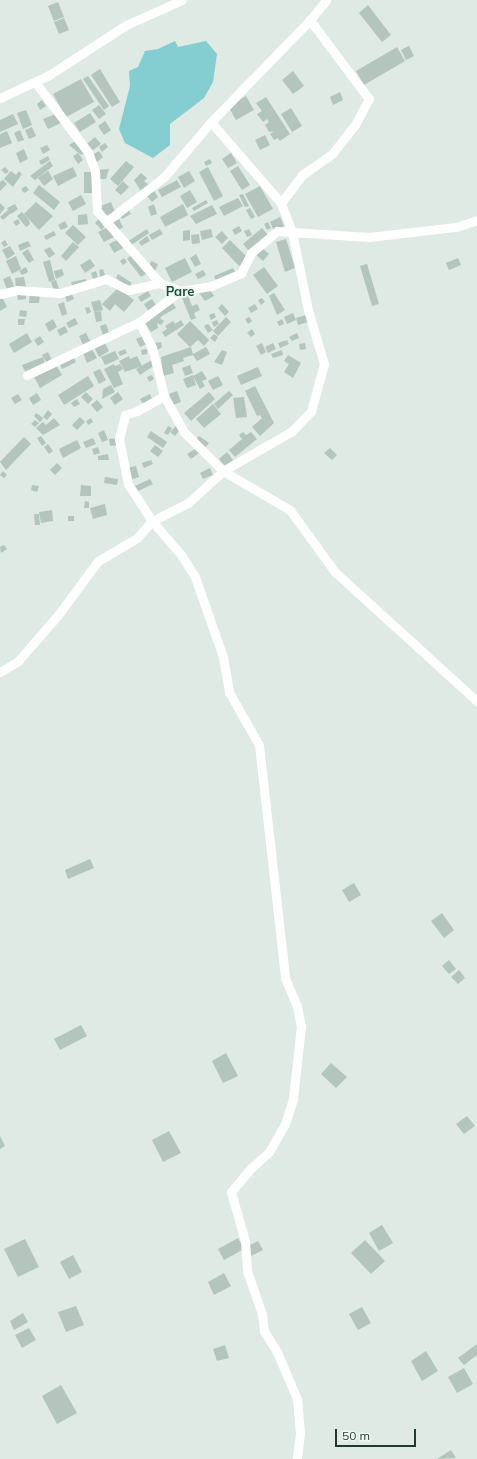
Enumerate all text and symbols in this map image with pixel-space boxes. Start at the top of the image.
district label: Pare [166,283,194,299]
scale bar [337,1421,418,1447]
text: 50 m [342,1428,370,1443]

